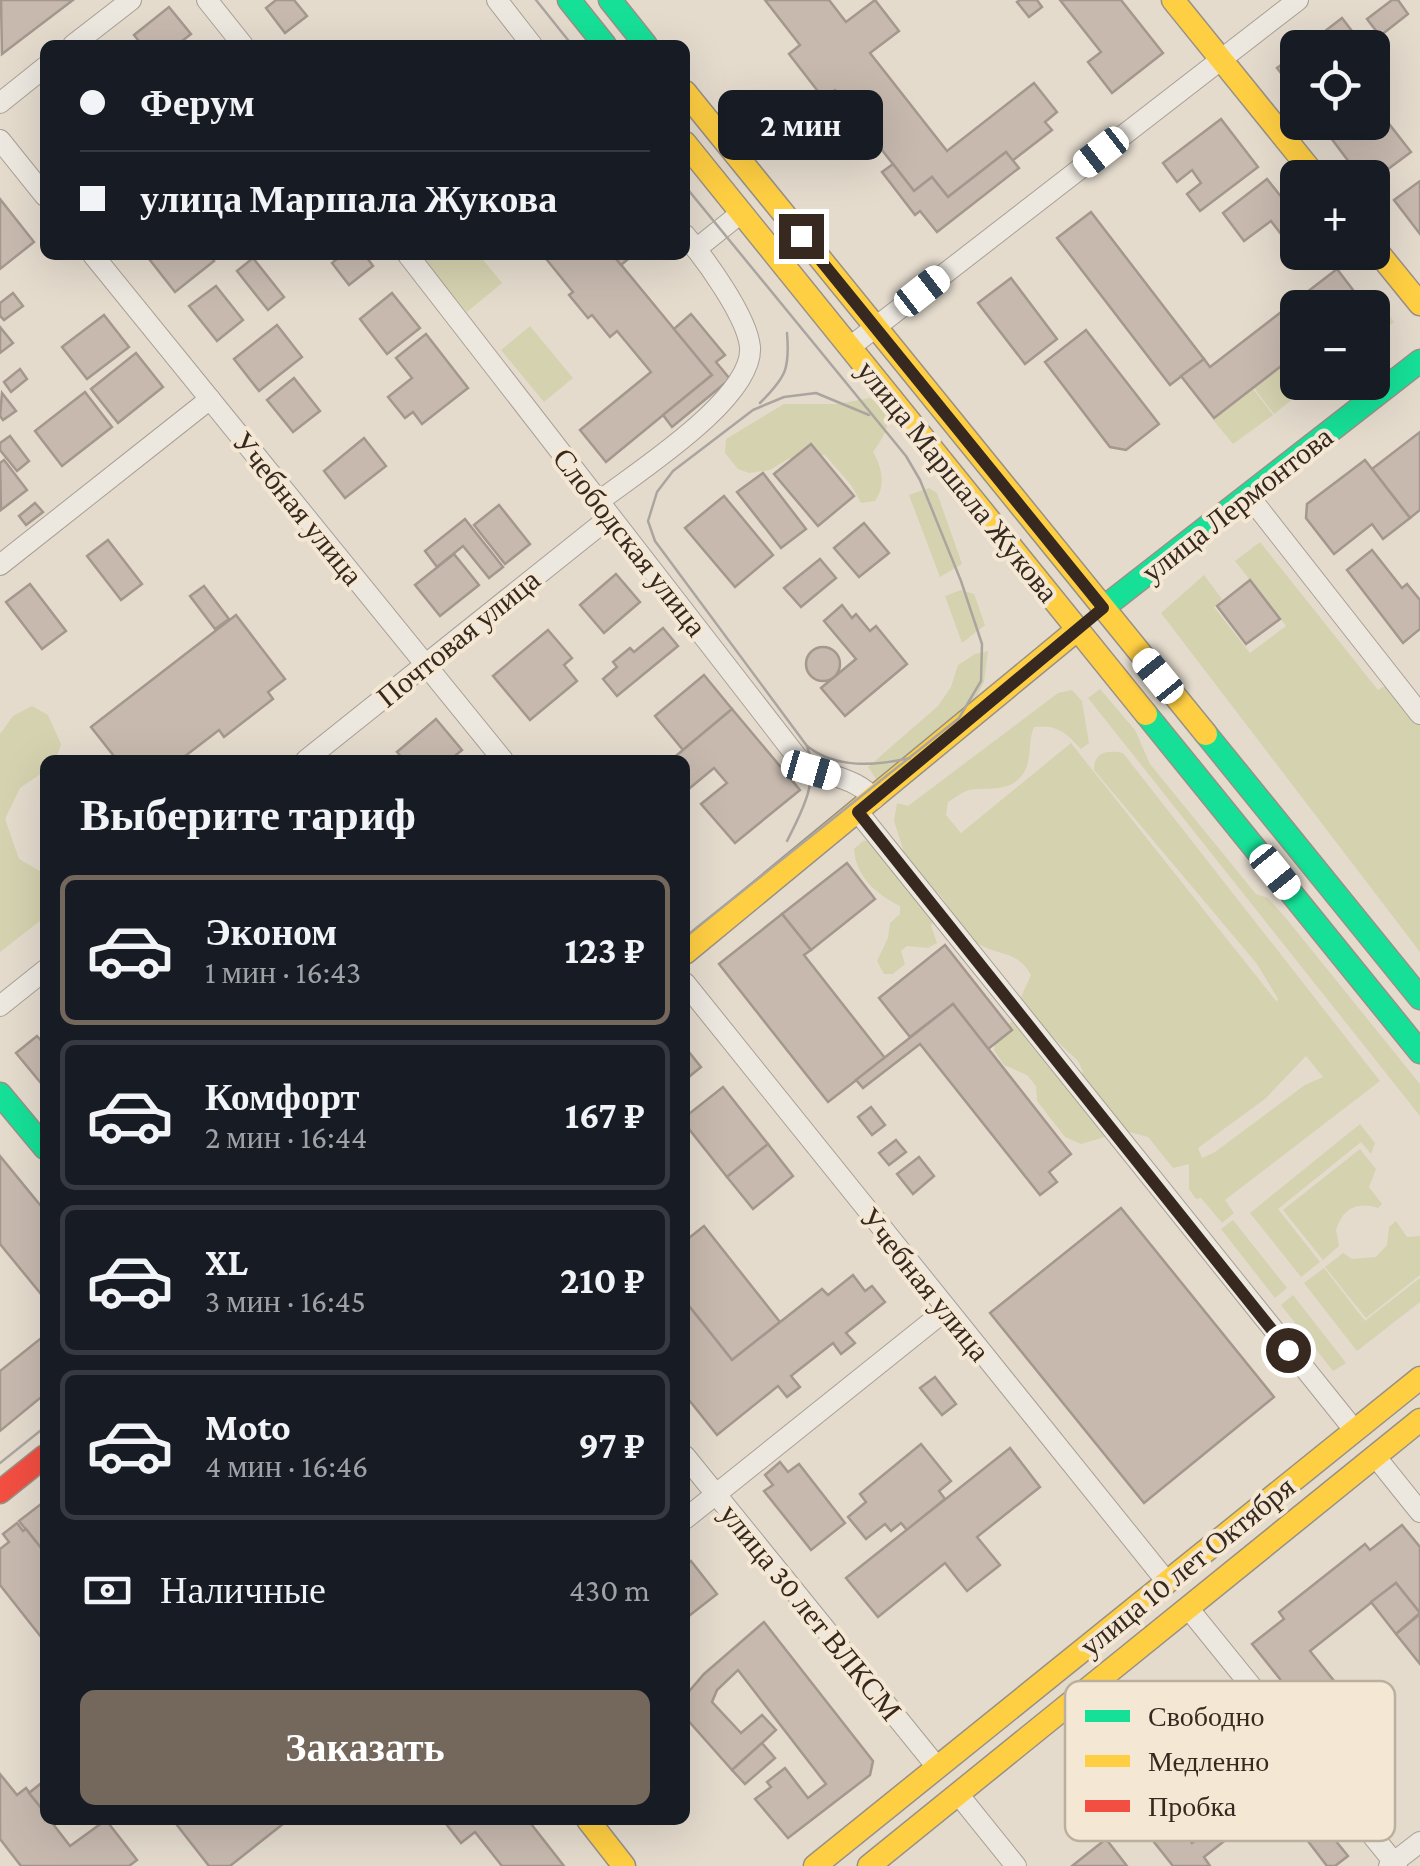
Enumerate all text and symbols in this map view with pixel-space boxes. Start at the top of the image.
map controls [1280,30,1390,400]
button: locate [1280,30,1390,140]
text: Ферум [140,82,255,124]
callout: 2 мин [718,91,884,161]
text: 2 мин [760,107,841,143]
car [1068,122,1134,182]
button: + [1280,160,1390,270]
text: улица Маршала Жукова [140,178,557,220]
route end [779,214,824,259]
car [889,261,955,321]
button: − [1280,290,1390,400]
street label: улица Маршала Жукова [851,354,1065,608]
street label: улица Лермонтова [1135,419,1339,589]
street label: Учебная улица [226,425,370,591]
street label: Слободская улица [547,442,713,642]
street label: Почтовая улица [370,562,546,714]
car [1127,643,1189,709]
car [778,747,844,793]
text: Выберите тариф [80,790,416,840]
car [1244,839,1306,905]
icon: car [85,905,175,995]
text: Эконом [205,911,337,953]
text: 123 ₽ [564,929,645,971]
text: 1 мин · 16:43 [205,954,361,990]
icon: car [85,1070,175,1160]
text: Комфорт [205,1076,359,1118]
text: 167 ₽ [565,1094,645,1136]
text: 2 мин · 16:44 [205,1119,367,1155]
street label: Учебная улица [853,1201,997,1367]
icon: car [85,1235,175,1325]
text: XL [205,1241,248,1283]
text: 210 ₽ [560,1259,645,1301]
text: 3 мин · 16:45 [205,1283,366,1319]
route start [1266,1328,1311,1373]
icon: car [85,1400,175,1490]
text: Moto [205,1406,291,1448]
text: 97 ₽ [578,1424,645,1466]
text: 4 мин · 16:46 [205,1448,368,1484]
street label: улица 10 лет Октября [1073,1469,1301,1662]
street label: улица 30 лет ВЛКСМ [714,1497,908,1727]
icon: cash [80,1563,135,1618]
text: Наличные [160,1569,326,1611]
text: 430 m [569,1572,650,1608]
legend [1065,1681,1395,1841]
button: Заказать [80,1690,650,1805]
text: Свободно [1148,1701,1264,1732]
text: Медленно [1148,1746,1269,1777]
text: Пробка [1148,1791,1237,1822]

